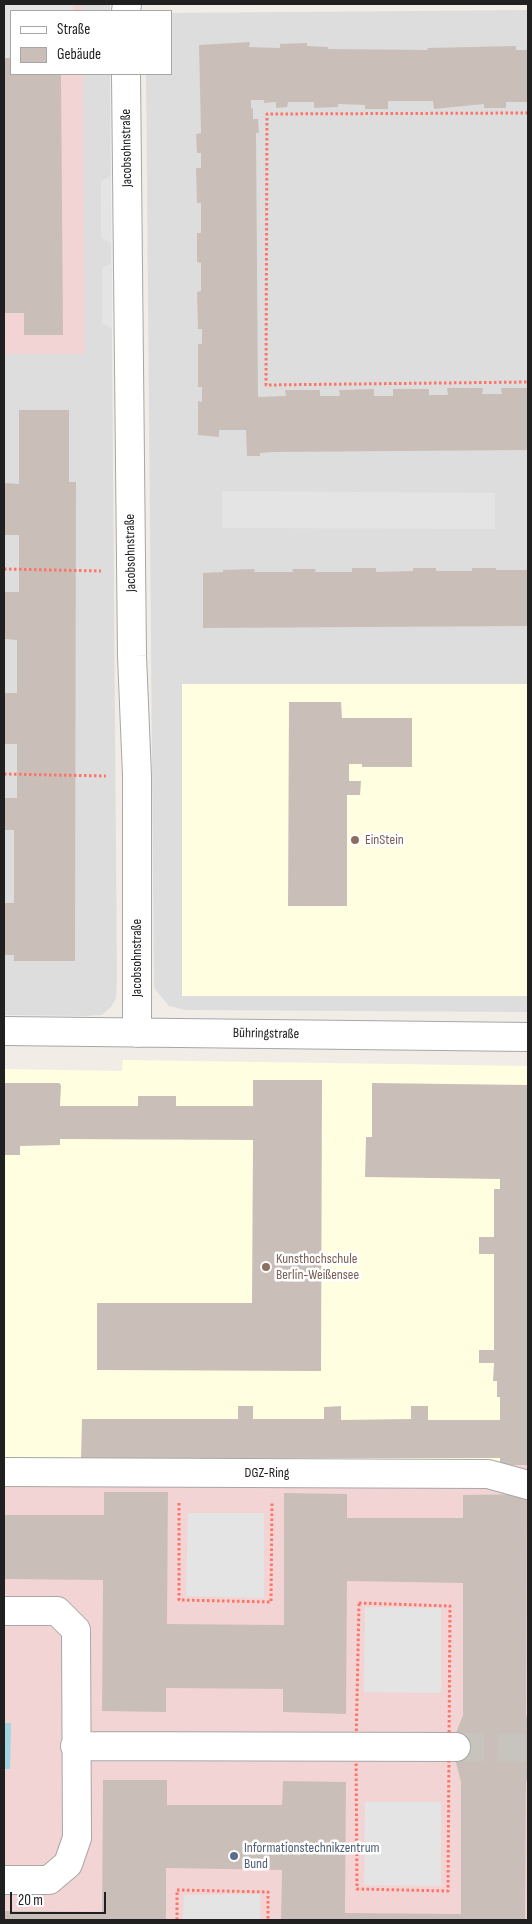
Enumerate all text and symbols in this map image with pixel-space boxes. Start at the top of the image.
legend [10,10,172,75]
text: Straße [57,20,90,39]
text: Gebäude [57,45,101,64]
street label: Jacobsohnstraße [118,109,136,187]
street label: Jacobsohnstraße [122,514,140,592]
place label: EinStein [365,832,404,848]
marker: EinStein [349,834,361,846]
street label: Jacobsohnstraße [129,919,145,997]
street label: Bühringstraße [233,1025,299,1043]
place label: Kunsthochschule Berlin-Weißensee [276,1251,359,1284]
marker: Kunsthochschule Berlin-Weißensee [260,1261,272,1273]
street label: DGZ-Ring [245,1465,289,1481]
place label: Informationstechnikzentrum Bund [244,1840,379,1872]
marker: Informationstechnikzentrum Bund [228,1850,240,1862]
scale bar [12,1882,109,1914]
text: 20 m [18,1891,43,1910]

